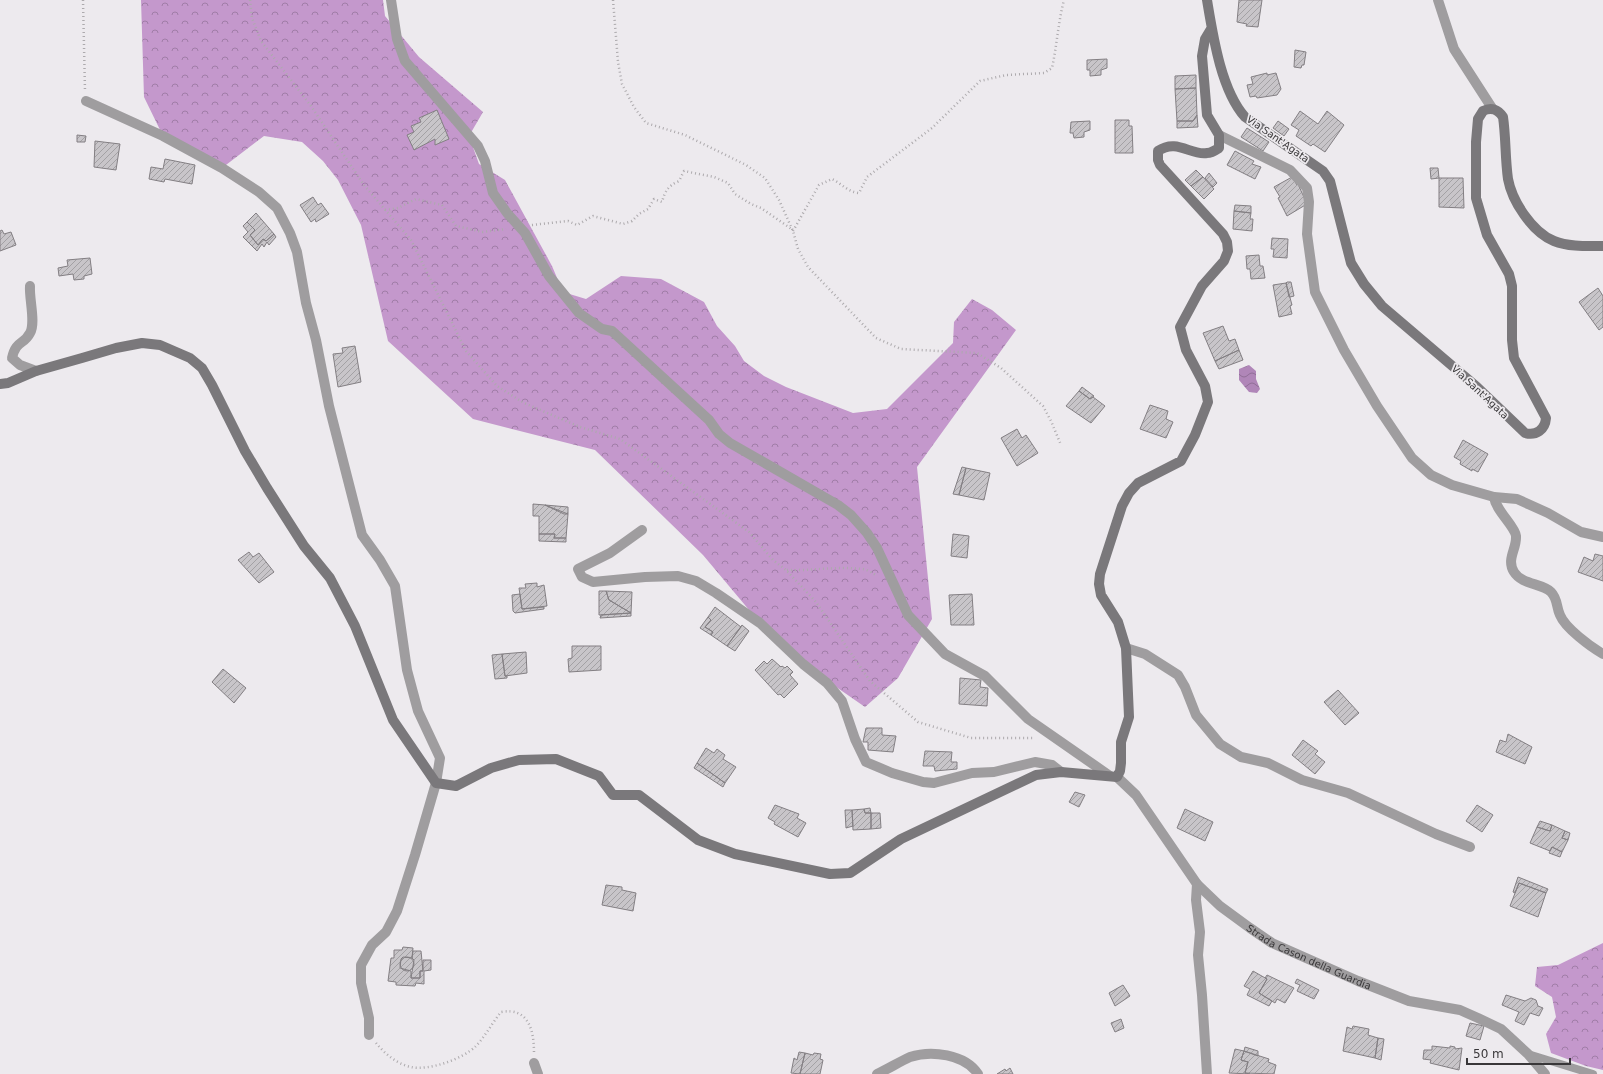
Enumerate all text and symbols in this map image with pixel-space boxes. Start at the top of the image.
street label: Via Sant'Agata [1245,113,1311,165]
street label: Via Sant'Agata [1449,363,1511,421]
street label: Strada Cason della Guardia [1245,922,1373,991]
scale bar [1467,1040,1570,1066]
text: 50 m [1473,1047,1504,1061]

